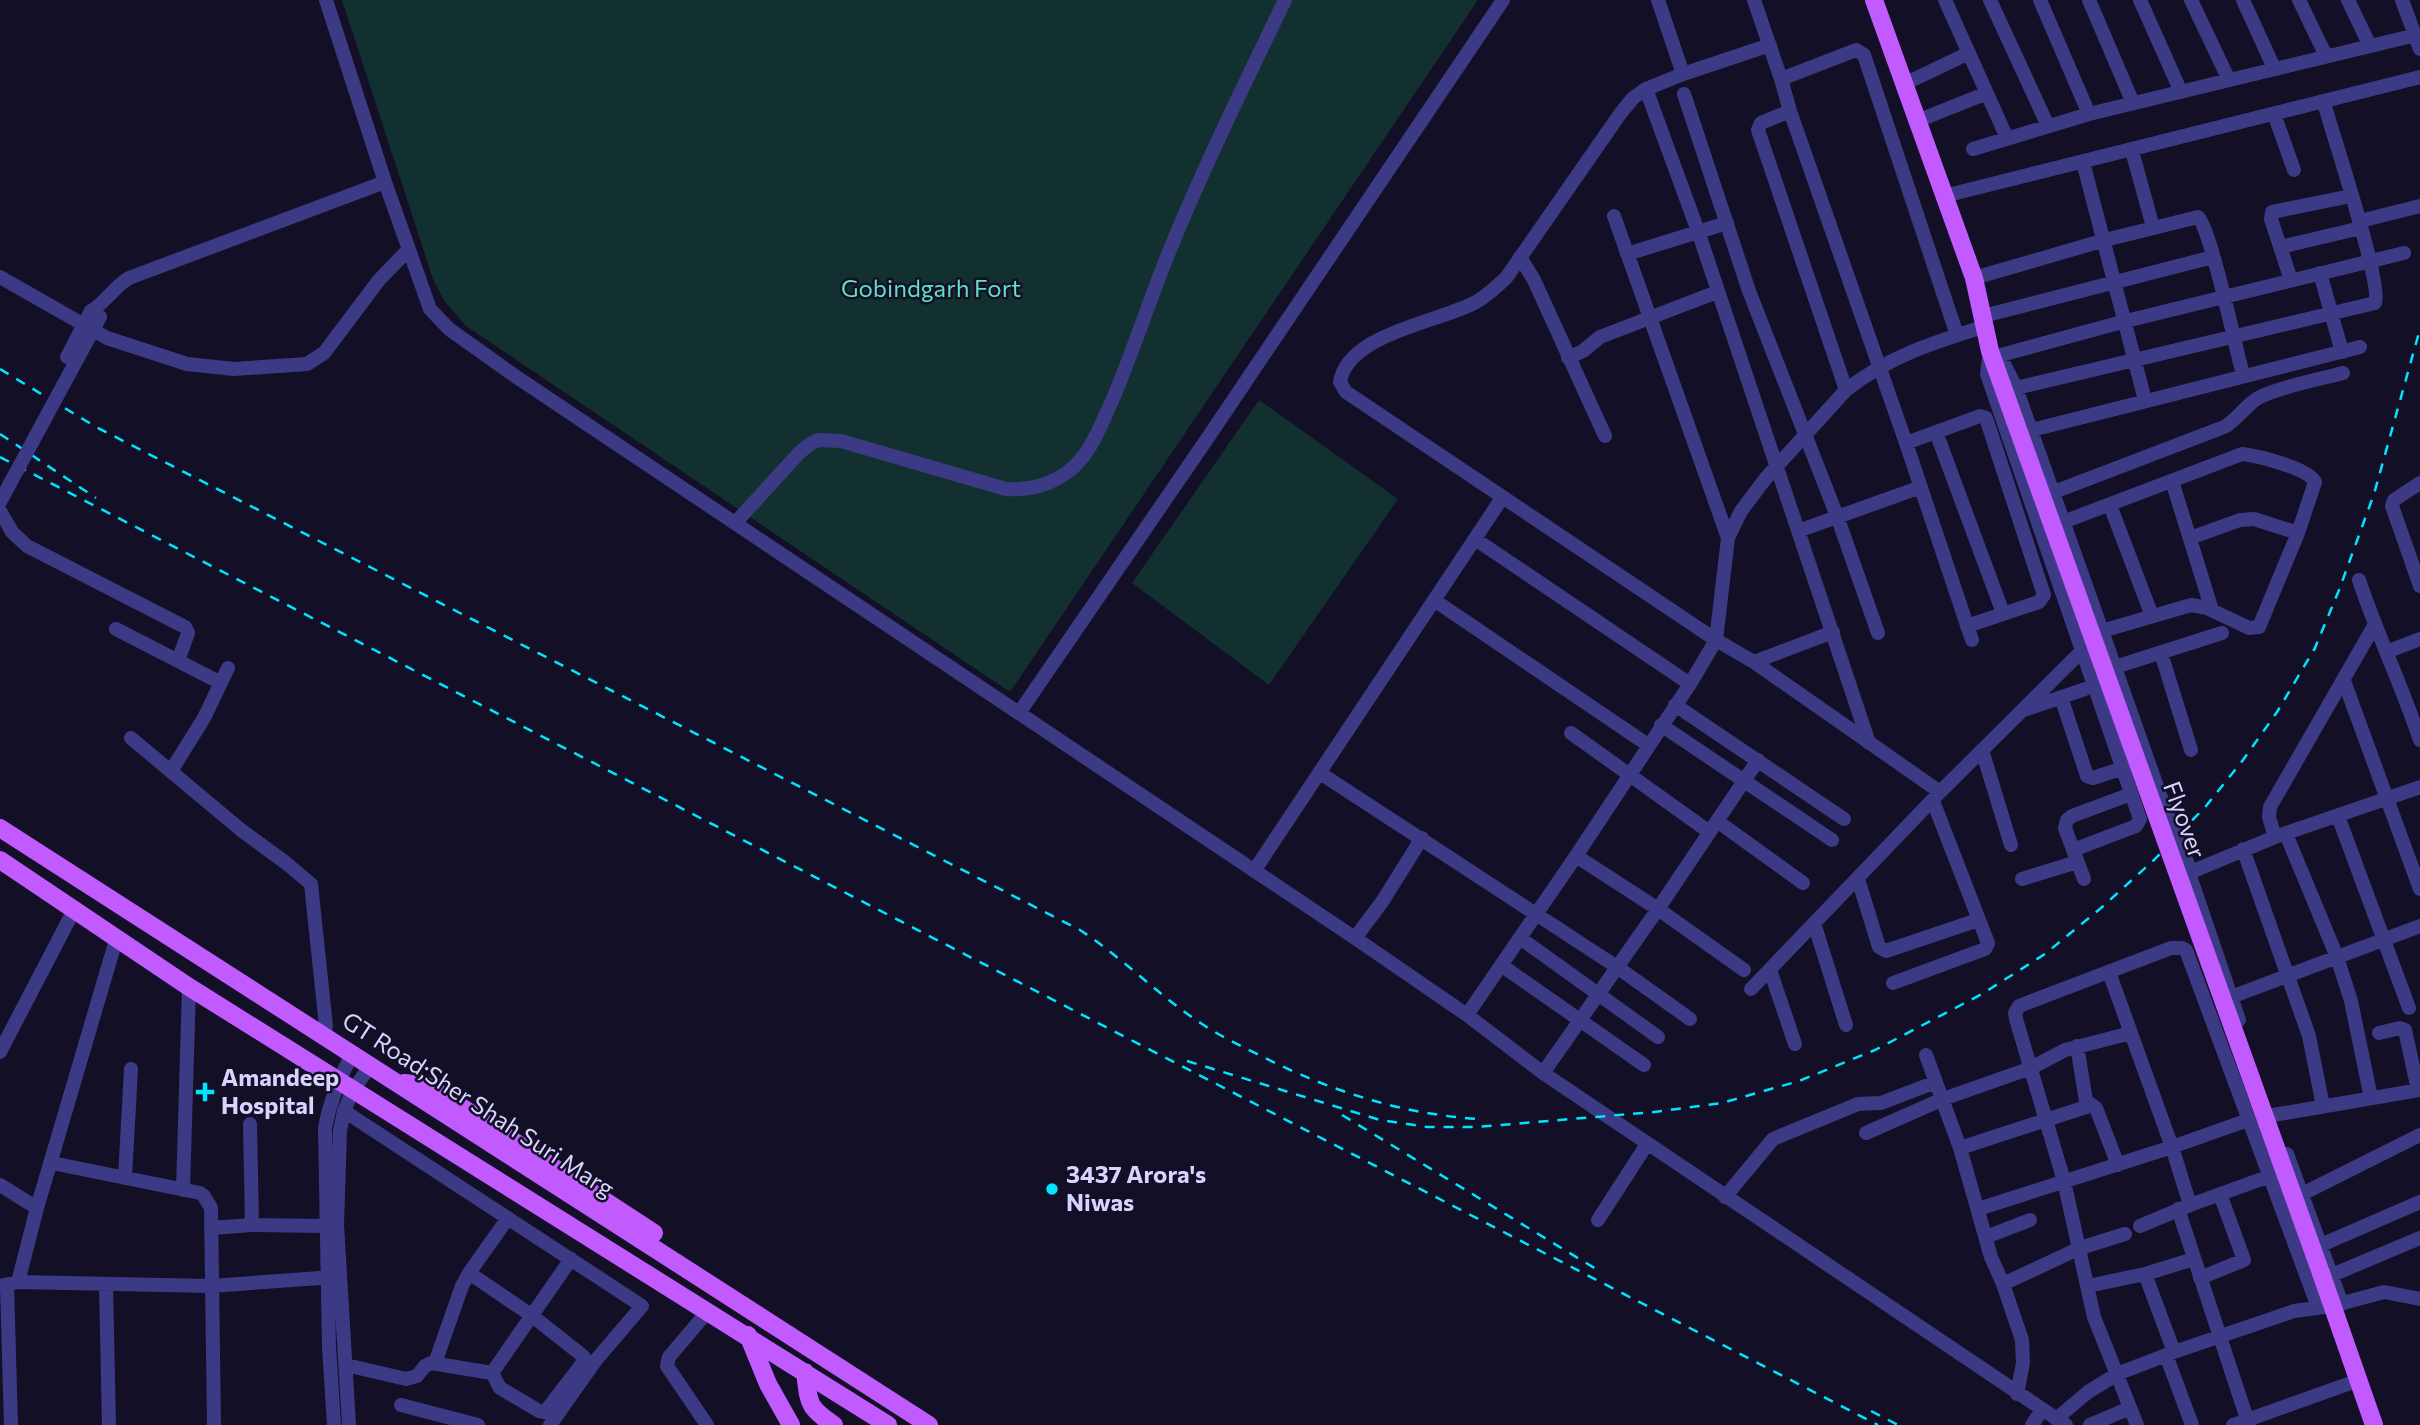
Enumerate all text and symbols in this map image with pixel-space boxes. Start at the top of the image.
park label: Gobindgarh Fort [841,273,1021,302]
street label: Flyover [2158,777,2213,862]
street label: GT Road;Sher Shah Suri Marg [338,1005,620,1203]
place label: Amandeep Hospital [221,1062,339,1119]
marker: Amandeep Hospital [195,1082,215,1102]
place label: 3437 Arora's Niwas [1066,1159,1206,1216]
marker: 3437 Arora's Niwas [1044,1181,1060,1197]

